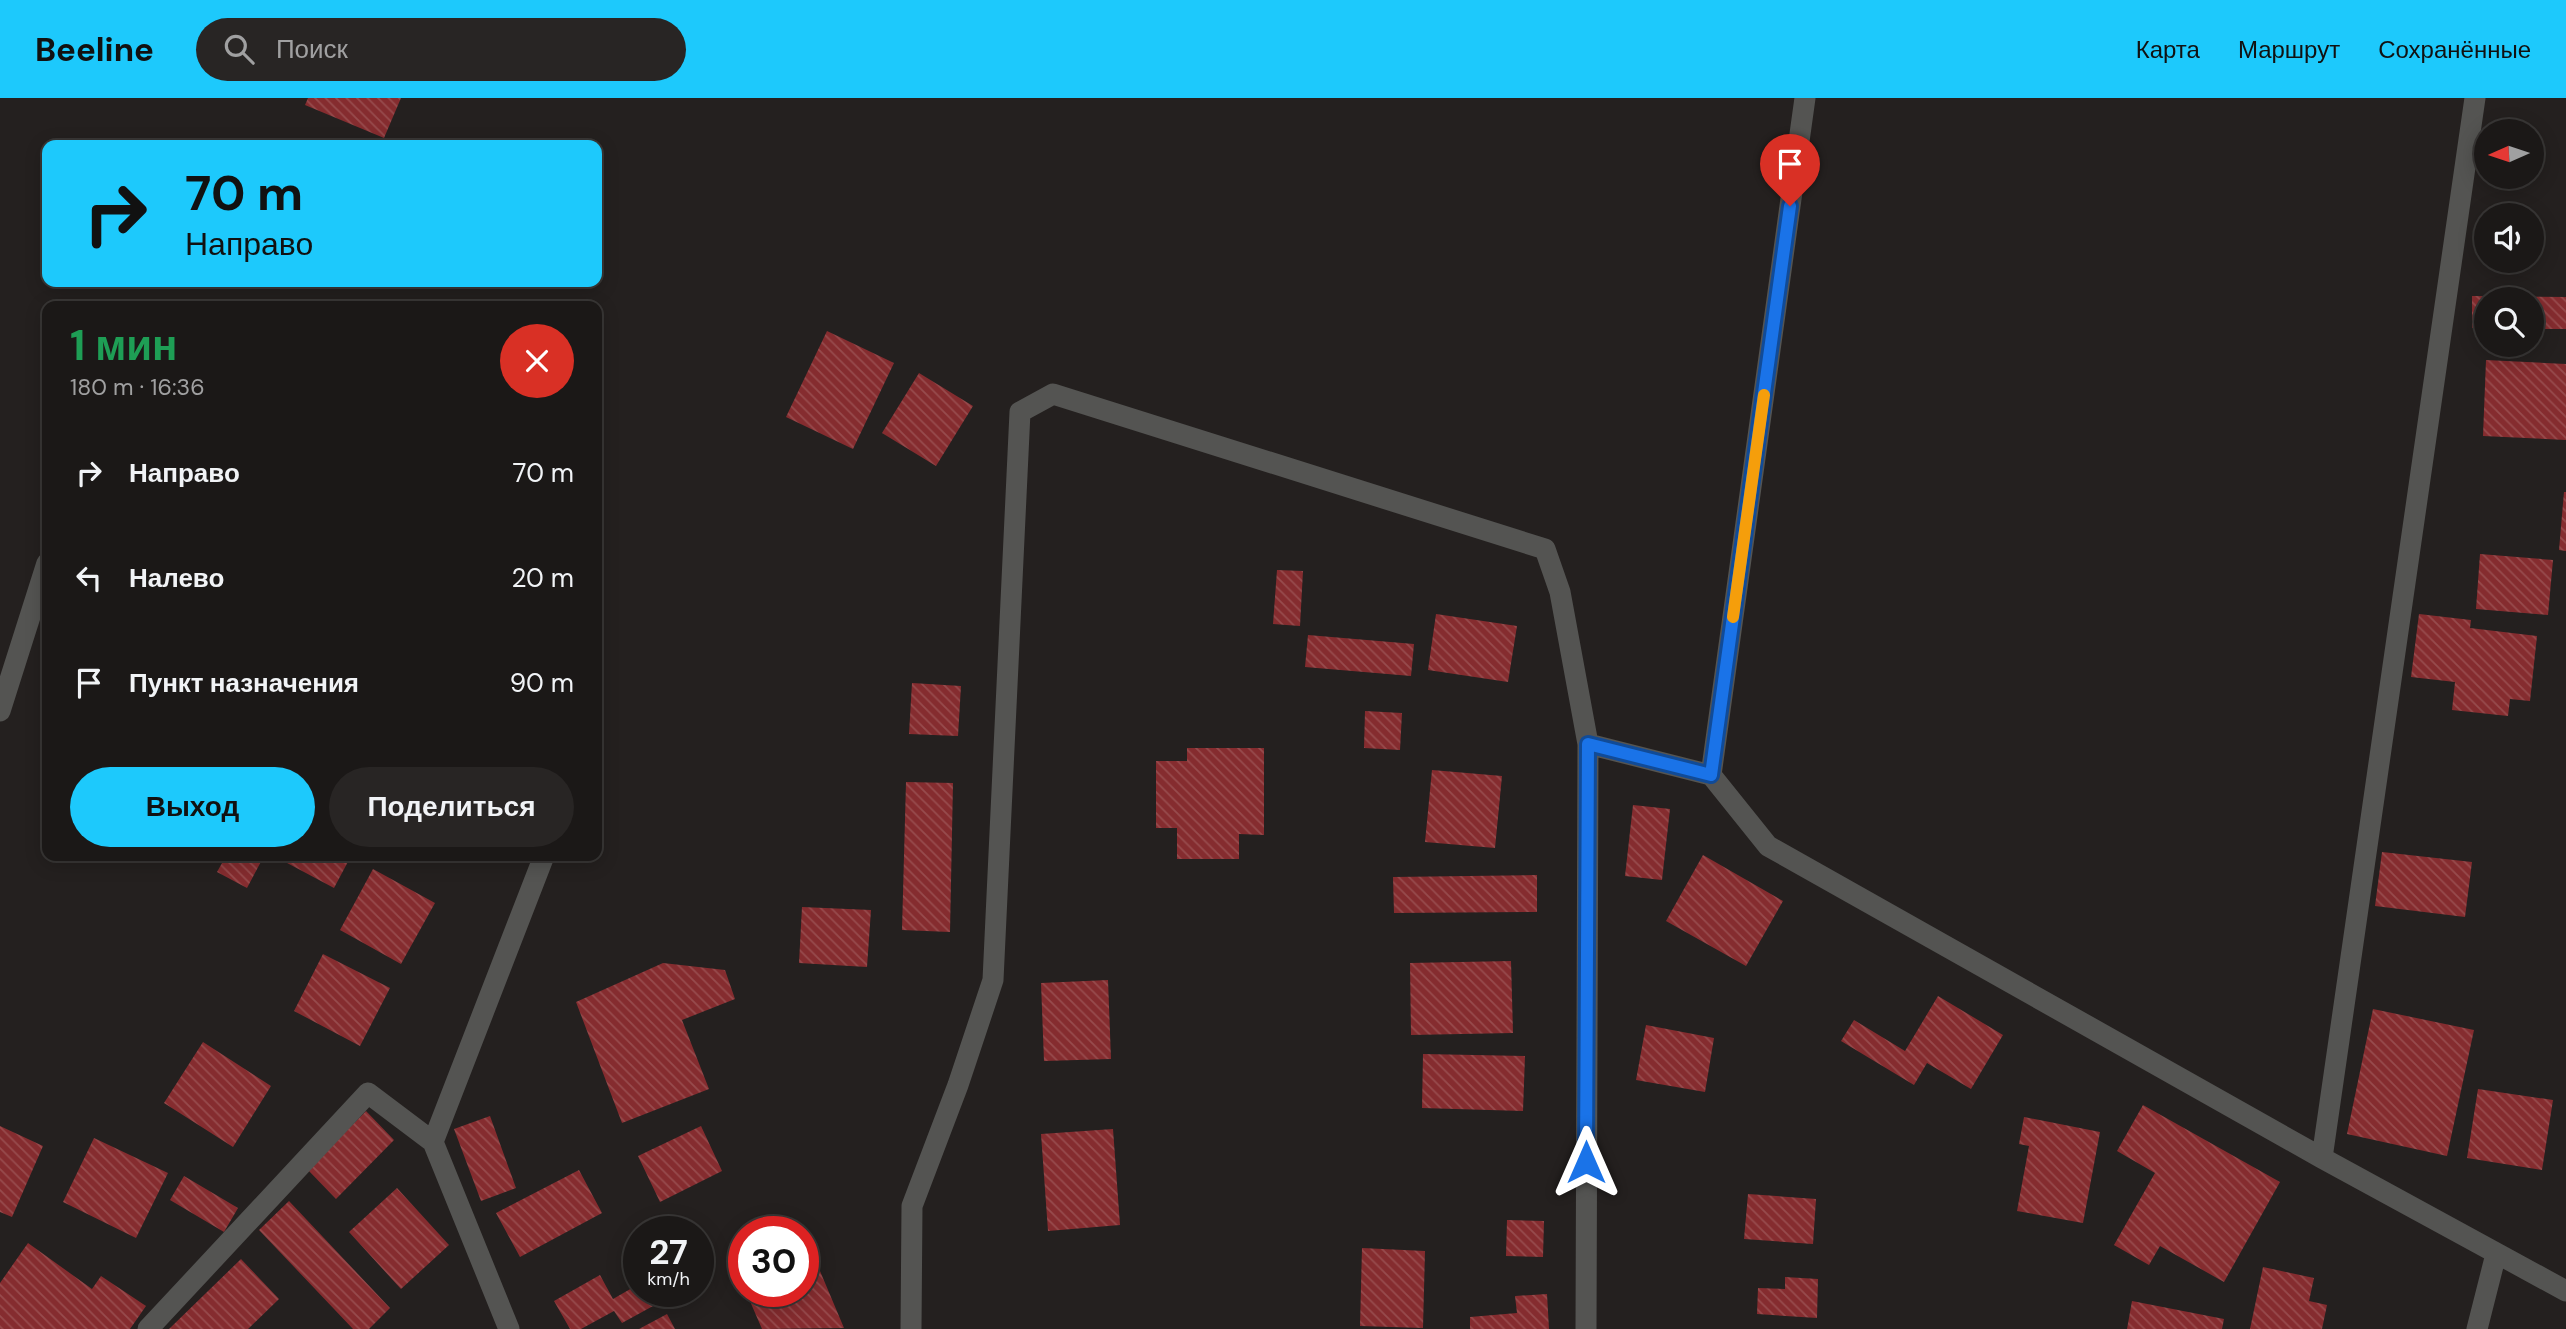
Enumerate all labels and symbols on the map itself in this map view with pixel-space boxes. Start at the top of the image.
north arrow [2474,119,2544,189]
pin [1760,134,1820,206]
position arrow [1549,1125,1623,1199]
speed limit sign: 30 [728,1216,819,1307]

